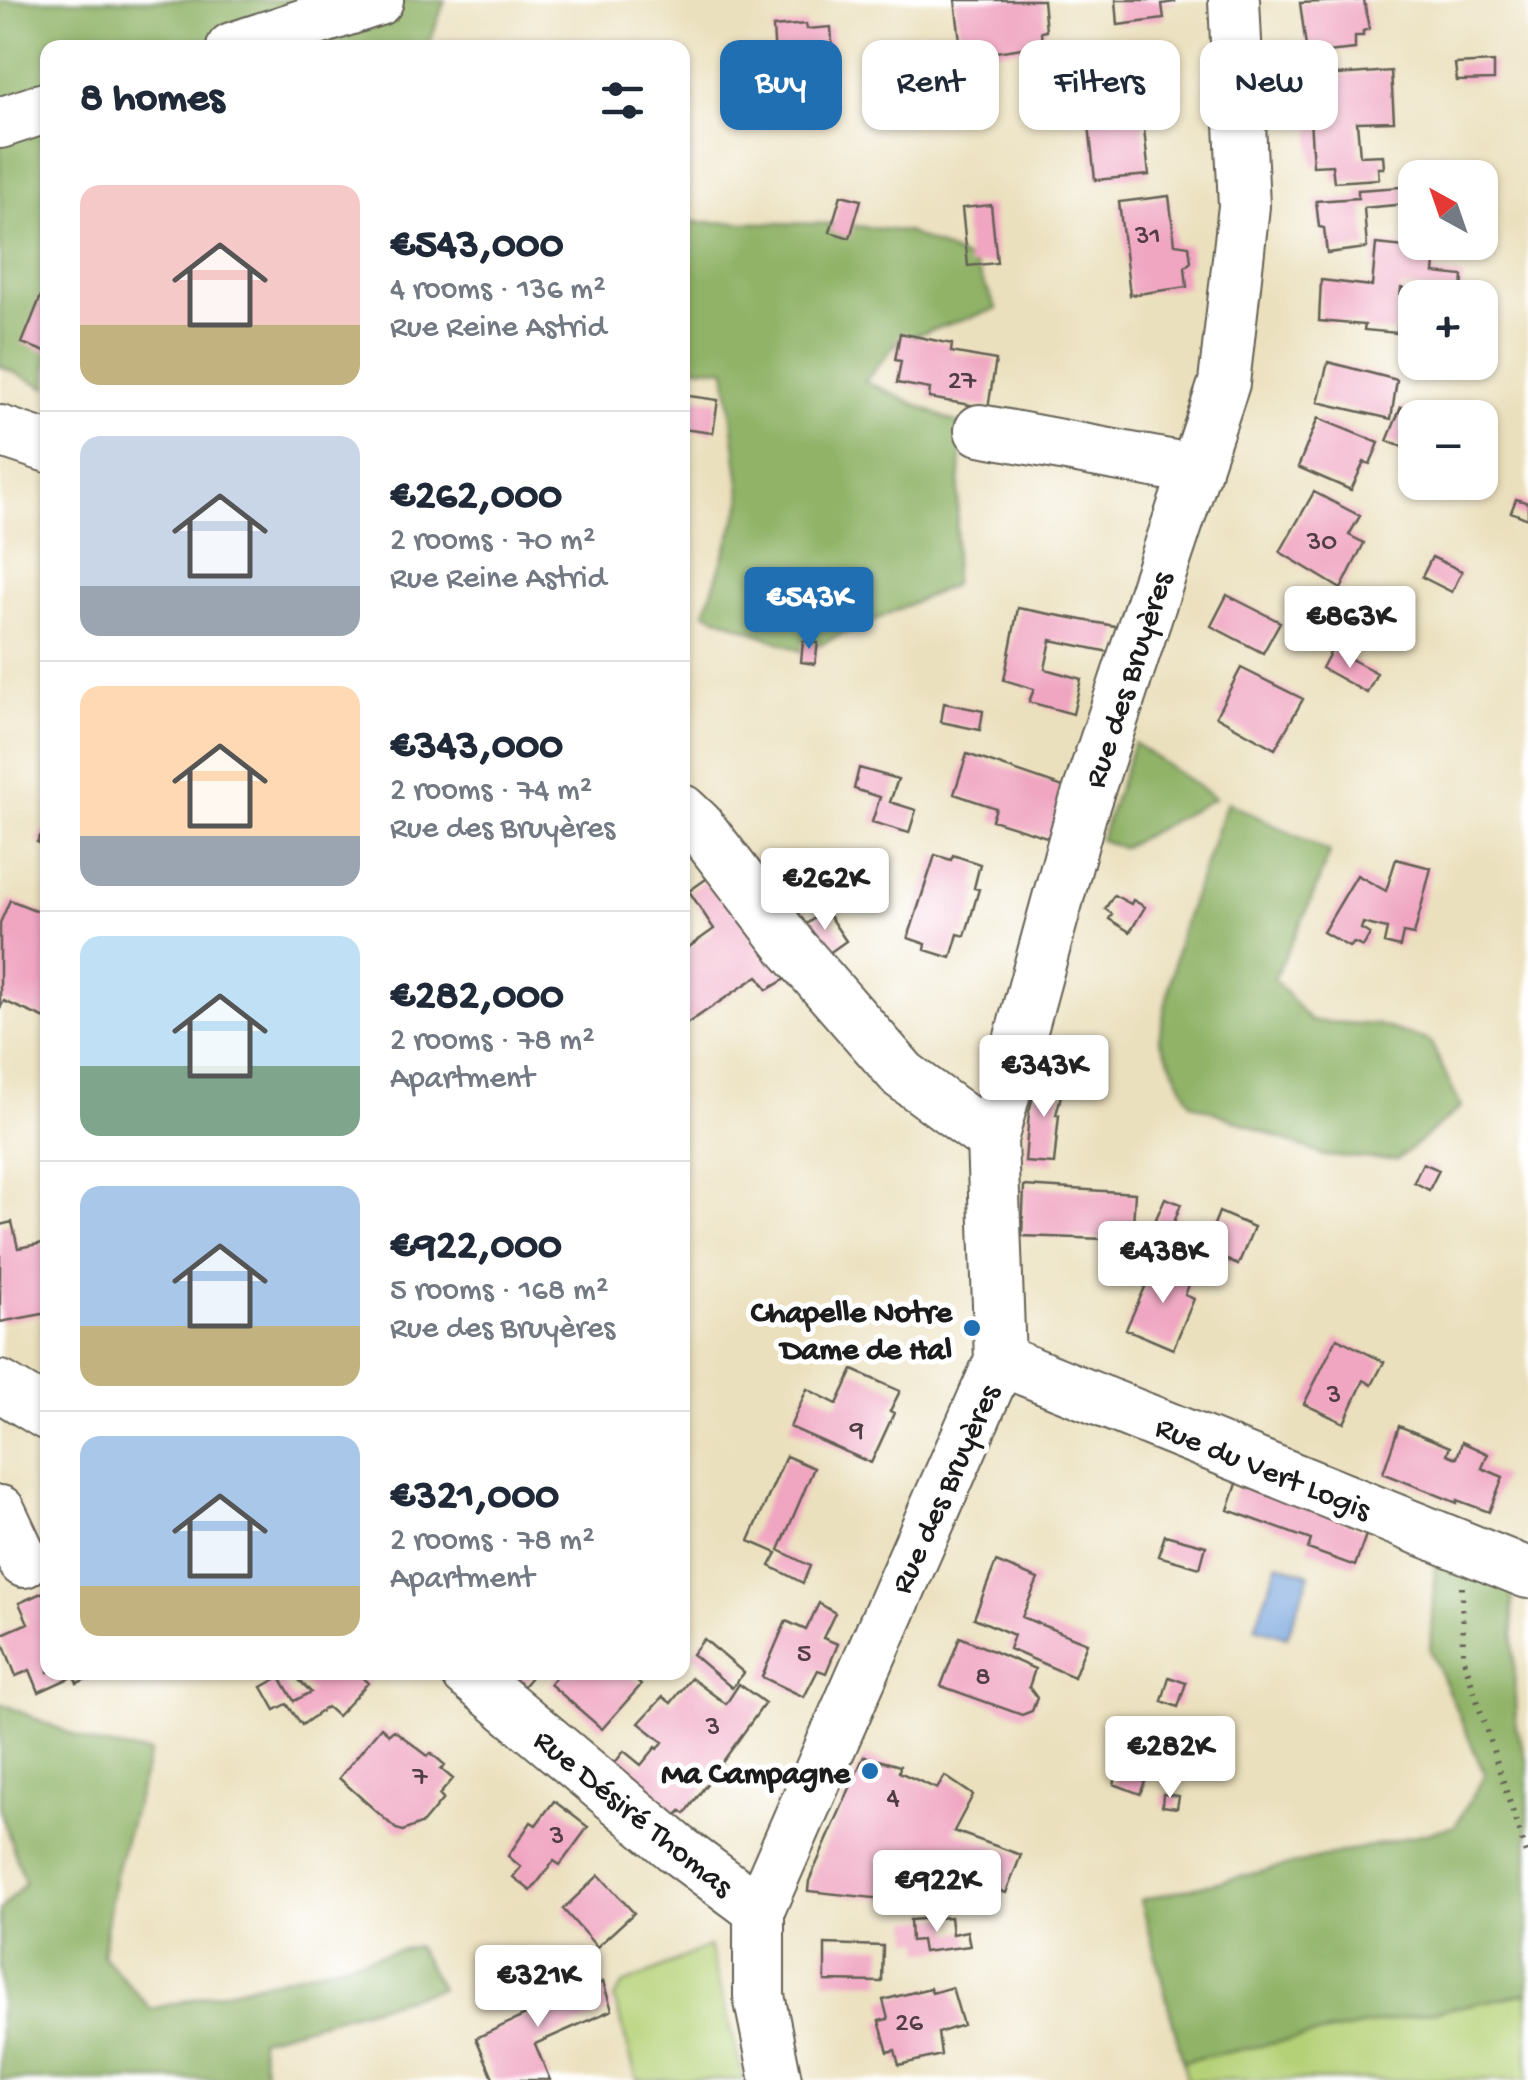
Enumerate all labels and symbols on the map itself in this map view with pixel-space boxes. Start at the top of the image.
north arrow [1398,160,1498,260]
house number: 31 [1134,221,1161,254]
house number: 27 [948,366,978,399]
house number: 30 [1306,527,1337,560]
street label: Rue des Bruyères [1078,566,1184,793]
pin: €543K [739,567,879,652]
pin: €863K [1280,586,1420,671]
pin: €262K [755,848,895,933]
pin: €343K [974,1035,1114,1120]
pin: €438K [1093,1221,1233,1306]
place label: Chapelle Notre Dame de Hal [751,1296,953,1371]
marker: Chapelle Notre Dame de Hal [961,1317,983,1339]
street label: Rue des Bruyères [884,1378,1011,1601]
house number: 3 [1326,1380,1341,1413]
street label: Rue du Vert Logis [1149,1410,1376,1532]
house number: 9 [849,1415,864,1448]
house number: 5 [797,1639,811,1672]
house number: 8 [975,1662,991,1695]
house number: 3 [705,1712,720,1745]
pin: €282K [1100,1716,1240,1801]
street label: Rue Désiré Thomas [524,1723,740,1908]
place label: Ma Campagne [661,1757,851,1795]
marker: Ma Campagne [859,1760,881,1782]
house number: 7 [412,1762,429,1795]
house number: 4 [886,1783,900,1816]
house number: 3 [549,1821,564,1854]
pin: €922K [867,1850,1007,1935]
pin: €321K [468,1945,608,2030]
house number: 26 [895,2008,924,2041]

